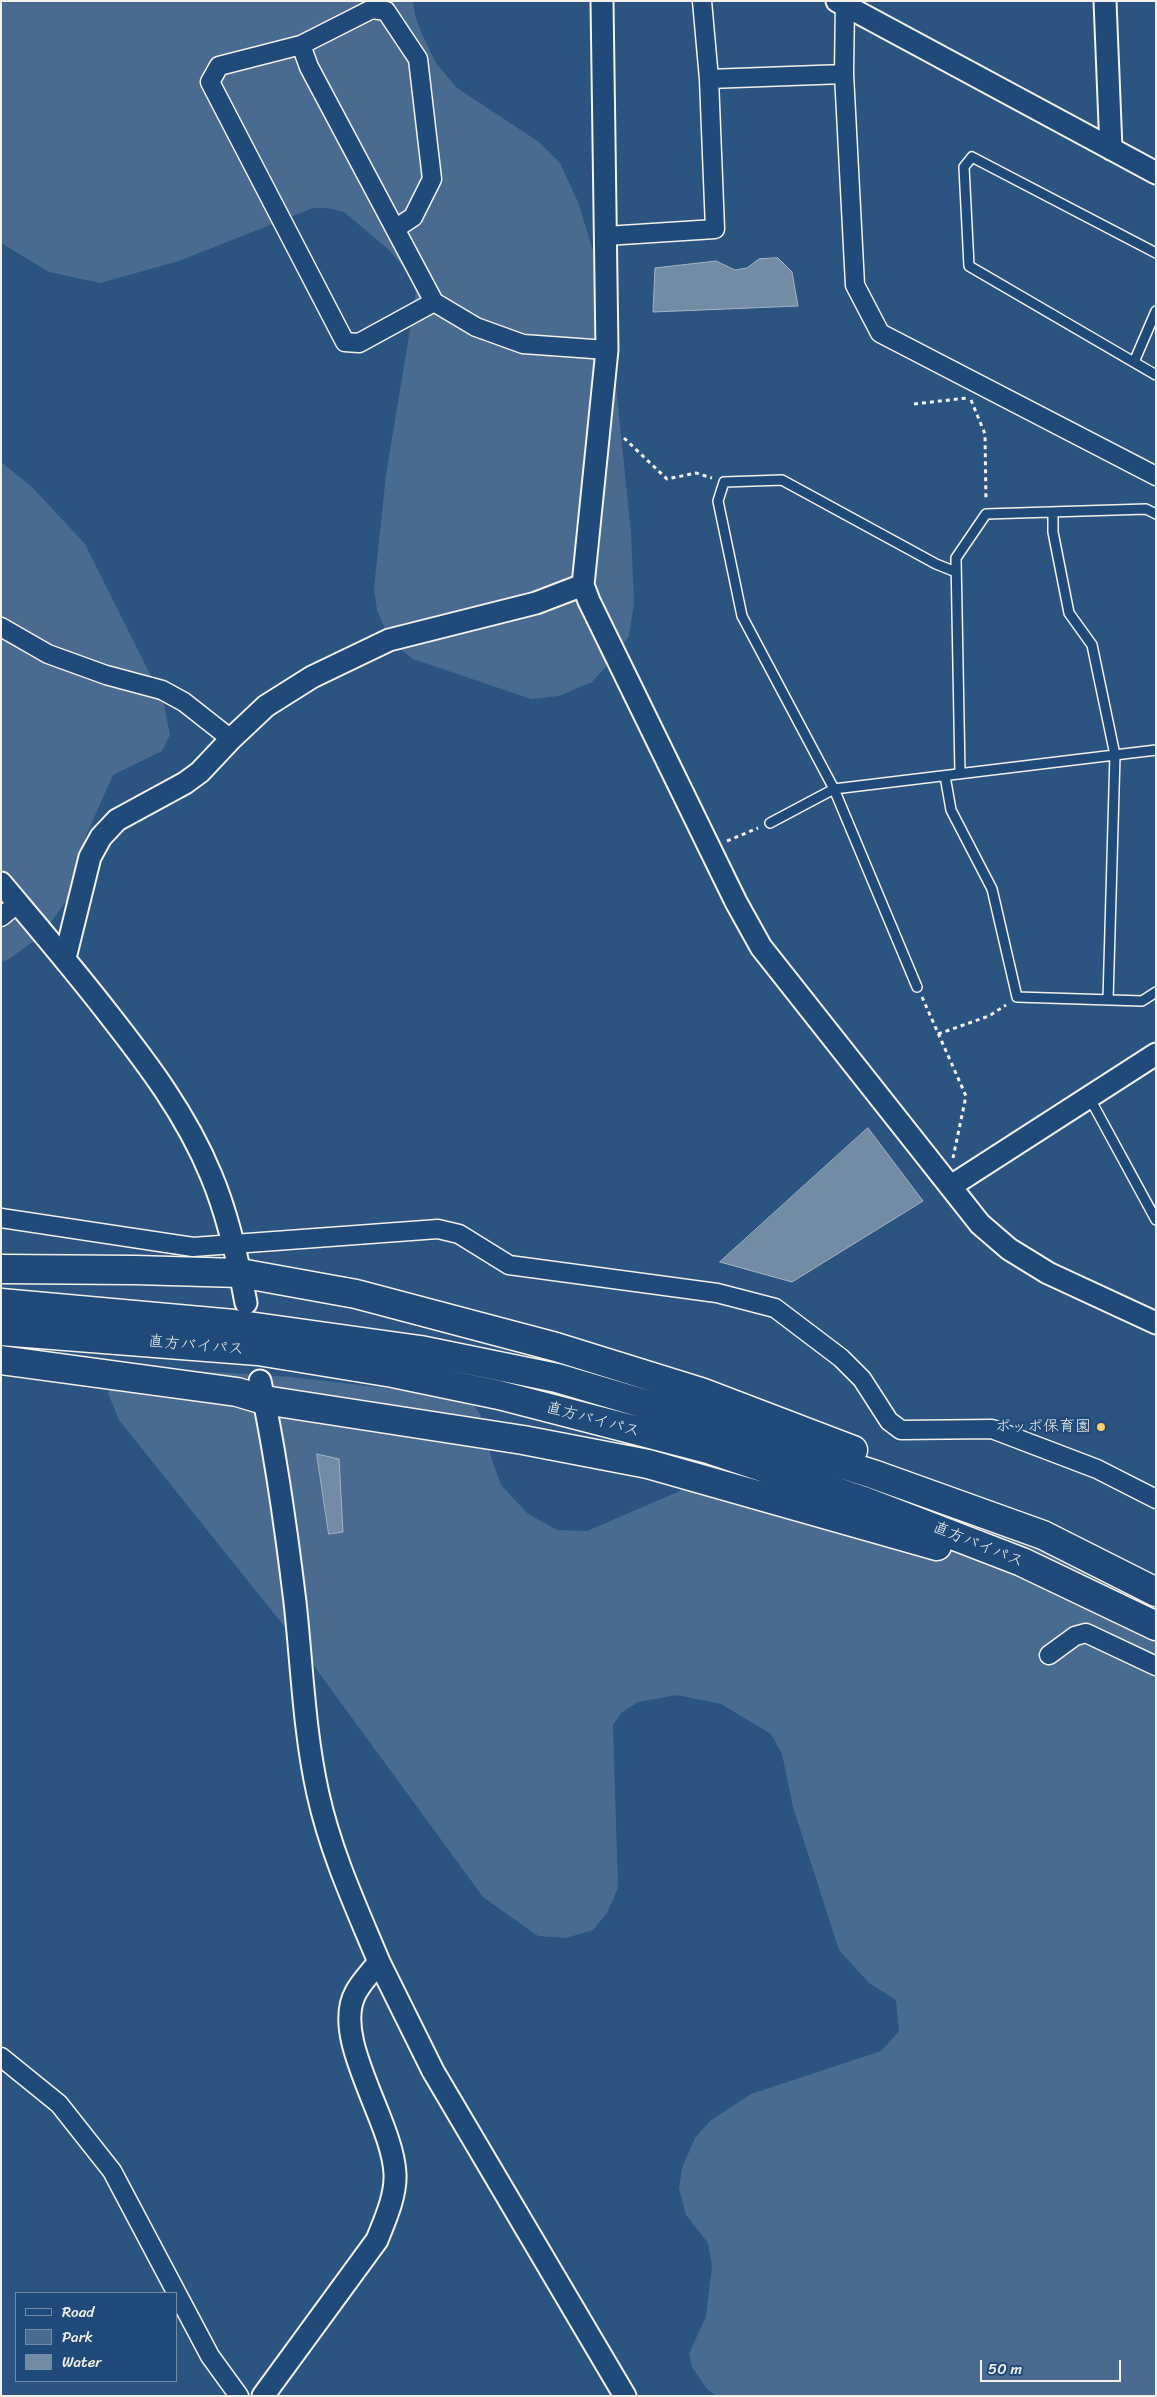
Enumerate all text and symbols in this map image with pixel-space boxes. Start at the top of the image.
street label: 直方バイパス [147,1332,245,1360]
street label: 直方バイパス [544,1398,642,1442]
place label: ポッポ保育園 [995,1417,1091,1437]
marker: ポッポ保育園 [1095,1421,1107,1433]
street label: 直方バイパス [930,1518,1026,1572]
legend [15,2292,178,2382]
text: Road [62,2299,94,2325]
text: Park [62,2324,93,2350]
text: Water [62,2349,102,2375]
scale bar [982,2350,1123,2382]
text: 50 m [988,2356,1022,2382]

